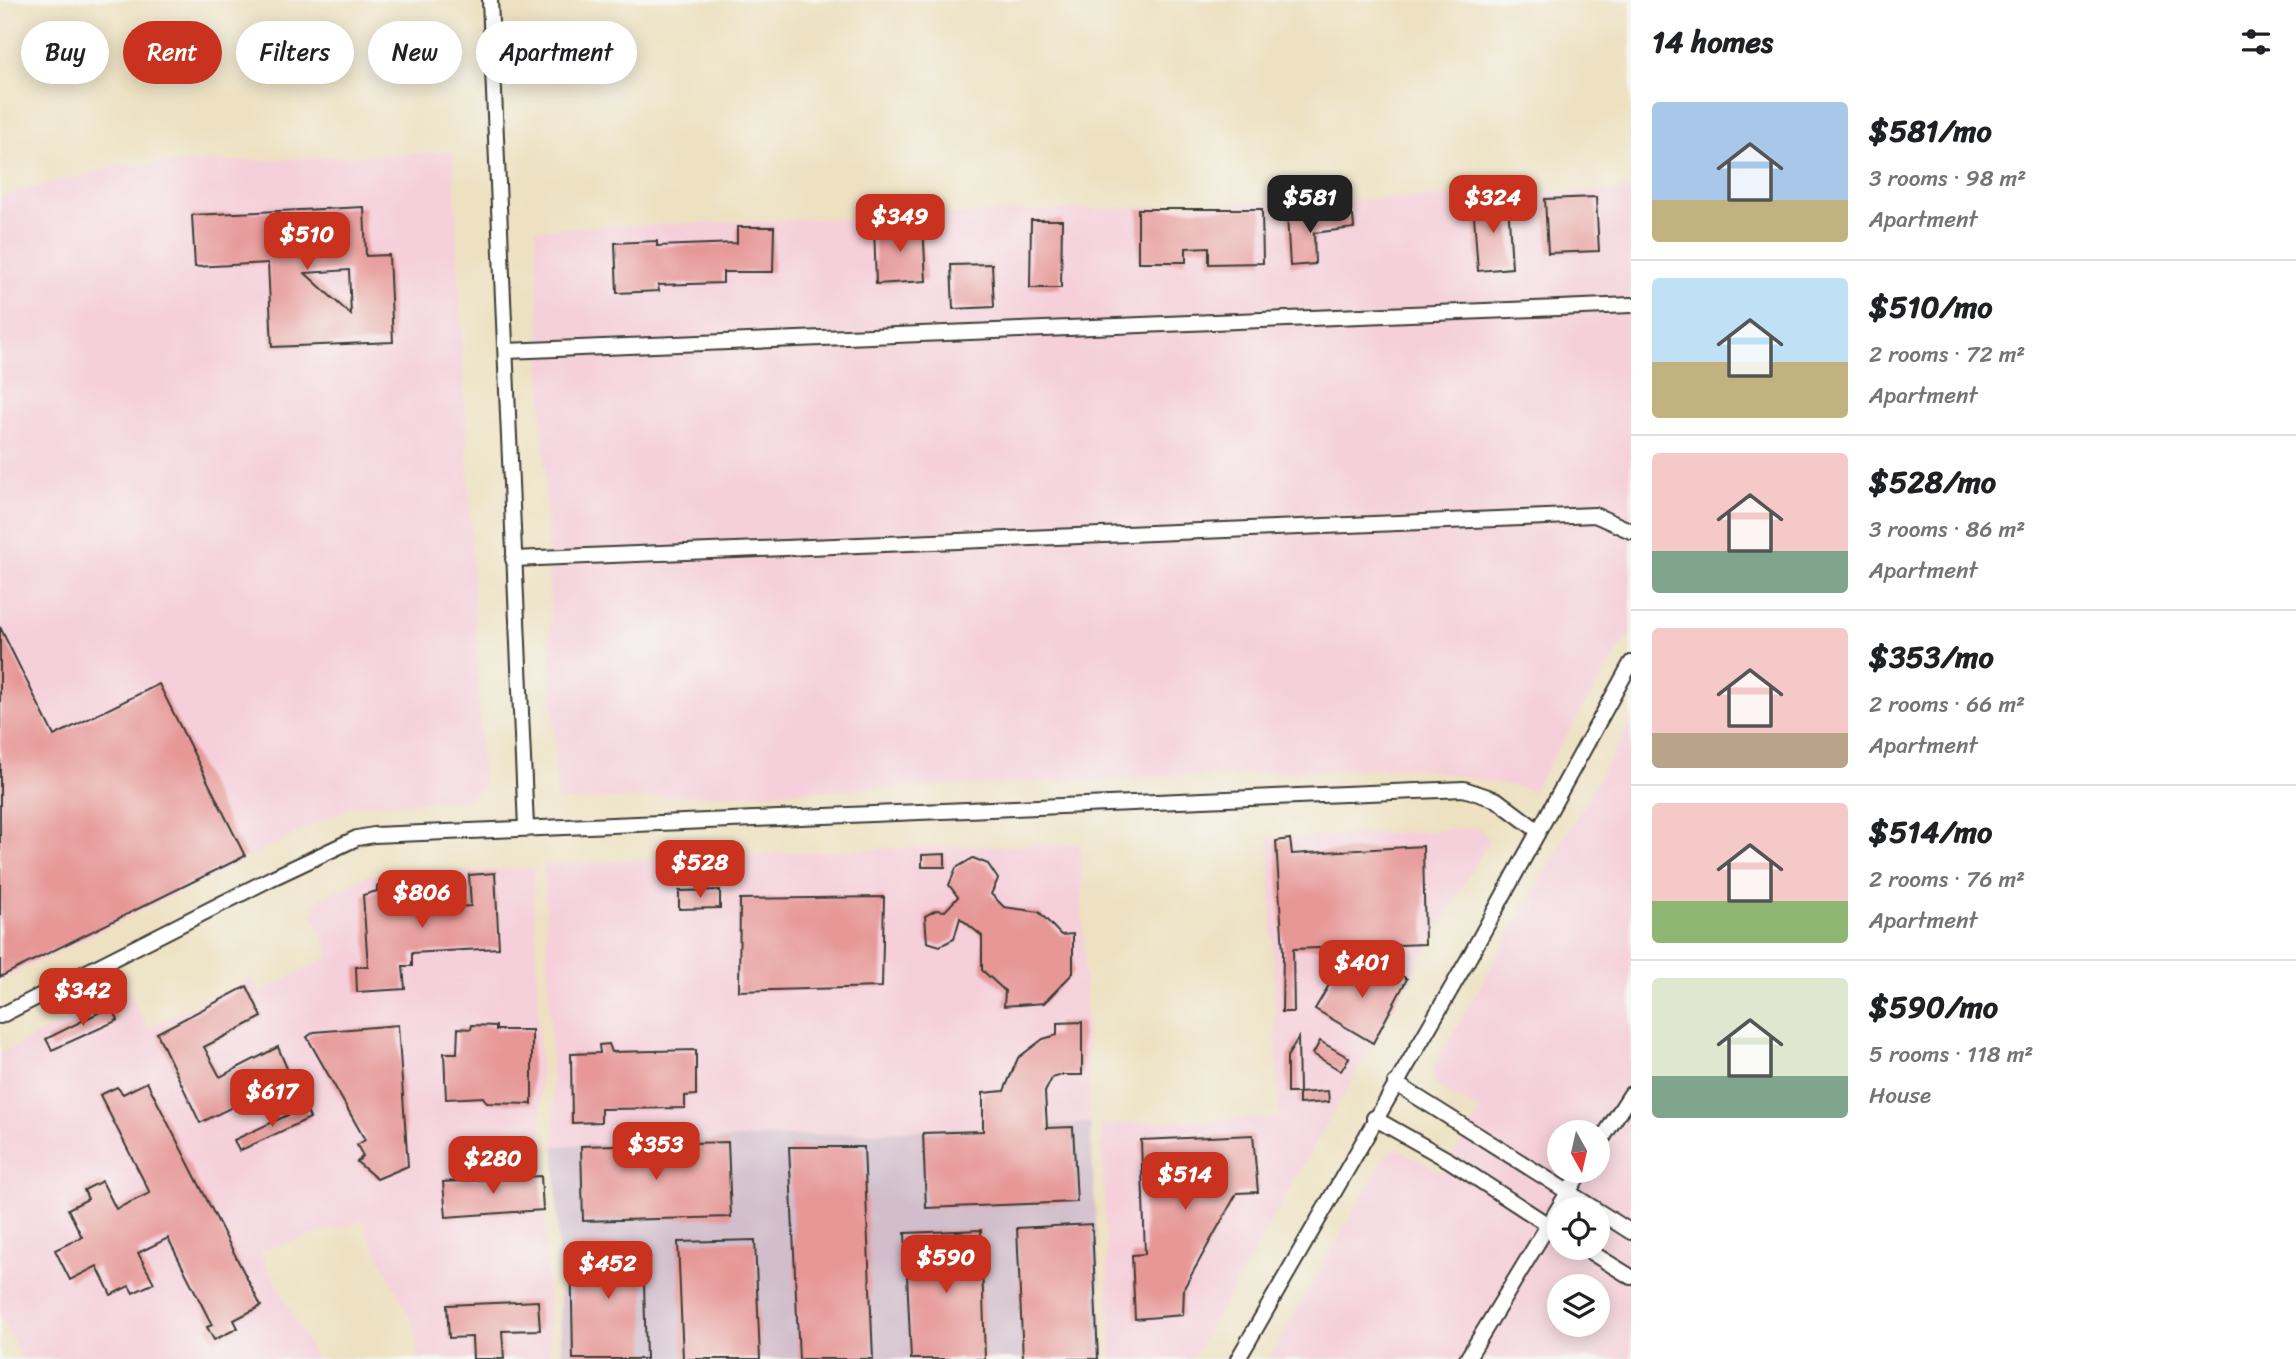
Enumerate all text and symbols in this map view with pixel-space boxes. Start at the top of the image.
text: 14 homes [1652,15,1773,69]
chip: Buy [21,21,109,84]
chip: Rent [123,21,222,84]
chip: Filters [236,21,354,84]
chip: New [368,21,462,84]
chip: Apartment [476,21,637,84]
icon: filters [2237,23,2275,61]
text: $581/mo [1869,104,1992,158]
icon: home [1708,130,1792,214]
text: 3 rooms · 98 m² [1869,158,2026,199]
pin: $581 [1269,176,1351,235]
pin: $324 [1452,176,1534,235]
text: $581 [1283,177,1337,218]
text: $324 [1465,177,1521,218]
pin: $349 [859,194,941,254]
text: $349 [872,196,928,237]
text: Apartment [1869,199,1978,240]
pin: $510 [266,212,348,272]
text: $510 [280,214,334,255]
text: $510/mo [1869,280,1993,334]
icon: home [1708,306,1792,390]
text: 2 rooms · 72 m² [1869,334,2025,375]
text: Apartment [1869,375,1978,416]
text: $528/mo [1869,455,1996,509]
icon: home [1708,481,1792,565]
text: 3 rooms · 86 m² [1869,509,2025,550]
text: Apartment [1869,550,1978,591]
text: $353/mo [1869,630,1994,684]
icon: home [1708,656,1792,740]
text: 2 rooms · 66 m² [1869,684,2025,725]
text: Apartment [1869,725,1978,766]
text: $514/mo [1869,805,1992,859]
icon: home [1708,831,1792,915]
pin: $528 [659,841,741,900]
text: $528 [672,842,728,883]
text: 2 rooms · 76 m² [1869,859,2025,900]
pin: $806 [381,870,463,930]
text: $806 [394,872,450,913]
text: Apartment [1869,900,1978,941]
pin: $401 [1321,940,1403,1000]
text: $401 [1335,942,1389,983]
pin: $342 [42,968,124,1028]
text: $342 [55,970,111,1011]
text: $590/mo [1869,980,1998,1034]
icon: home [1708,1006,1792,1090]
text: 5 rooms · 118 m² [1869,1034,2033,1075]
pin: $617 [231,1070,313,1129]
text: $617 [246,1071,298,1112]
text: House [1869,1075,1931,1116]
north arrow [1547,1120,1610,1183]
map controls [1547,1120,1610,1337]
pin: $353 [615,1122,697,1182]
text: $353 [629,1124,683,1165]
pin: $280 [452,1136,534,1196]
text: $280 [464,1138,522,1179]
pin: $514 [1144,1152,1226,1212]
text: $514 [1158,1154,1212,1195]
button: locate [1547,1197,1610,1260]
pin: $590 [905,1236,987,1295]
text: $590 [917,1237,975,1278]
pin: $452 [567,1242,649,1301]
text: $452 [579,1243,637,1284]
button: layers [1547,1274,1610,1337]

